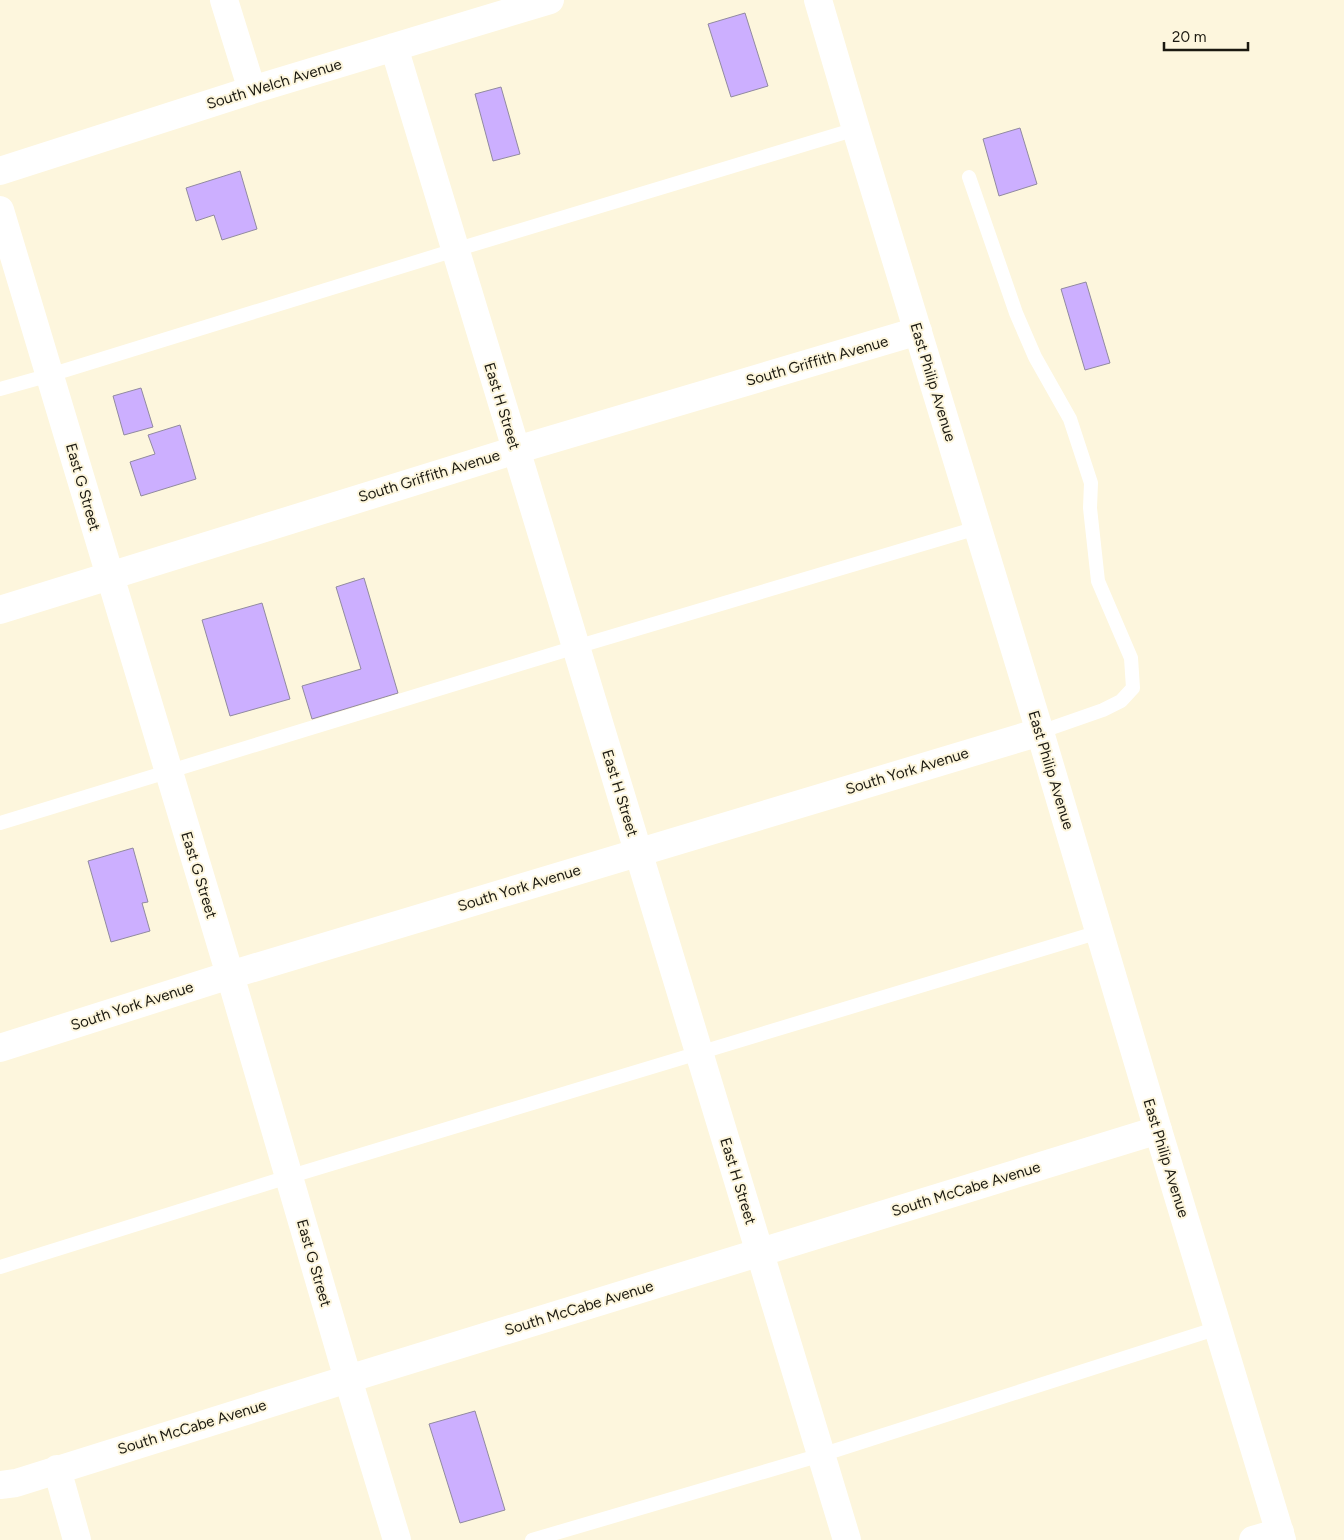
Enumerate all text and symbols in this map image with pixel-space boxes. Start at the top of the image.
scale bar [1164,20,1248,52]
text: 20 m [1172,28,1206,46]
street label: South Welch Avenue [204,55,344,113]
street label: East Philip Avenue [906,320,960,444]
street label: South Griffith Avenue [744,332,890,390]
street label: East H Street [480,360,524,452]
street label: East G Street [62,441,104,533]
street label: South Griffith Avenue [356,446,502,506]
street label: East Philip Avenue [1024,708,1078,832]
street label: South York Avenue [843,744,971,798]
street label: East H Street [598,747,642,839]
street label: East G Street [177,829,221,921]
street label: South York Avenue [455,861,583,915]
street label: South York Avenue [69,978,195,1034]
street label: East Philip Avenue [1139,1096,1193,1220]
street label: East H Street [716,1135,760,1227]
street label: South McCabe Avenue [889,1158,1043,1220]
street label: East G Street [293,1217,335,1309]
street label: South McCabe Avenue [502,1277,656,1339]
street label: South McCabe Avenue [115,1396,269,1458]

